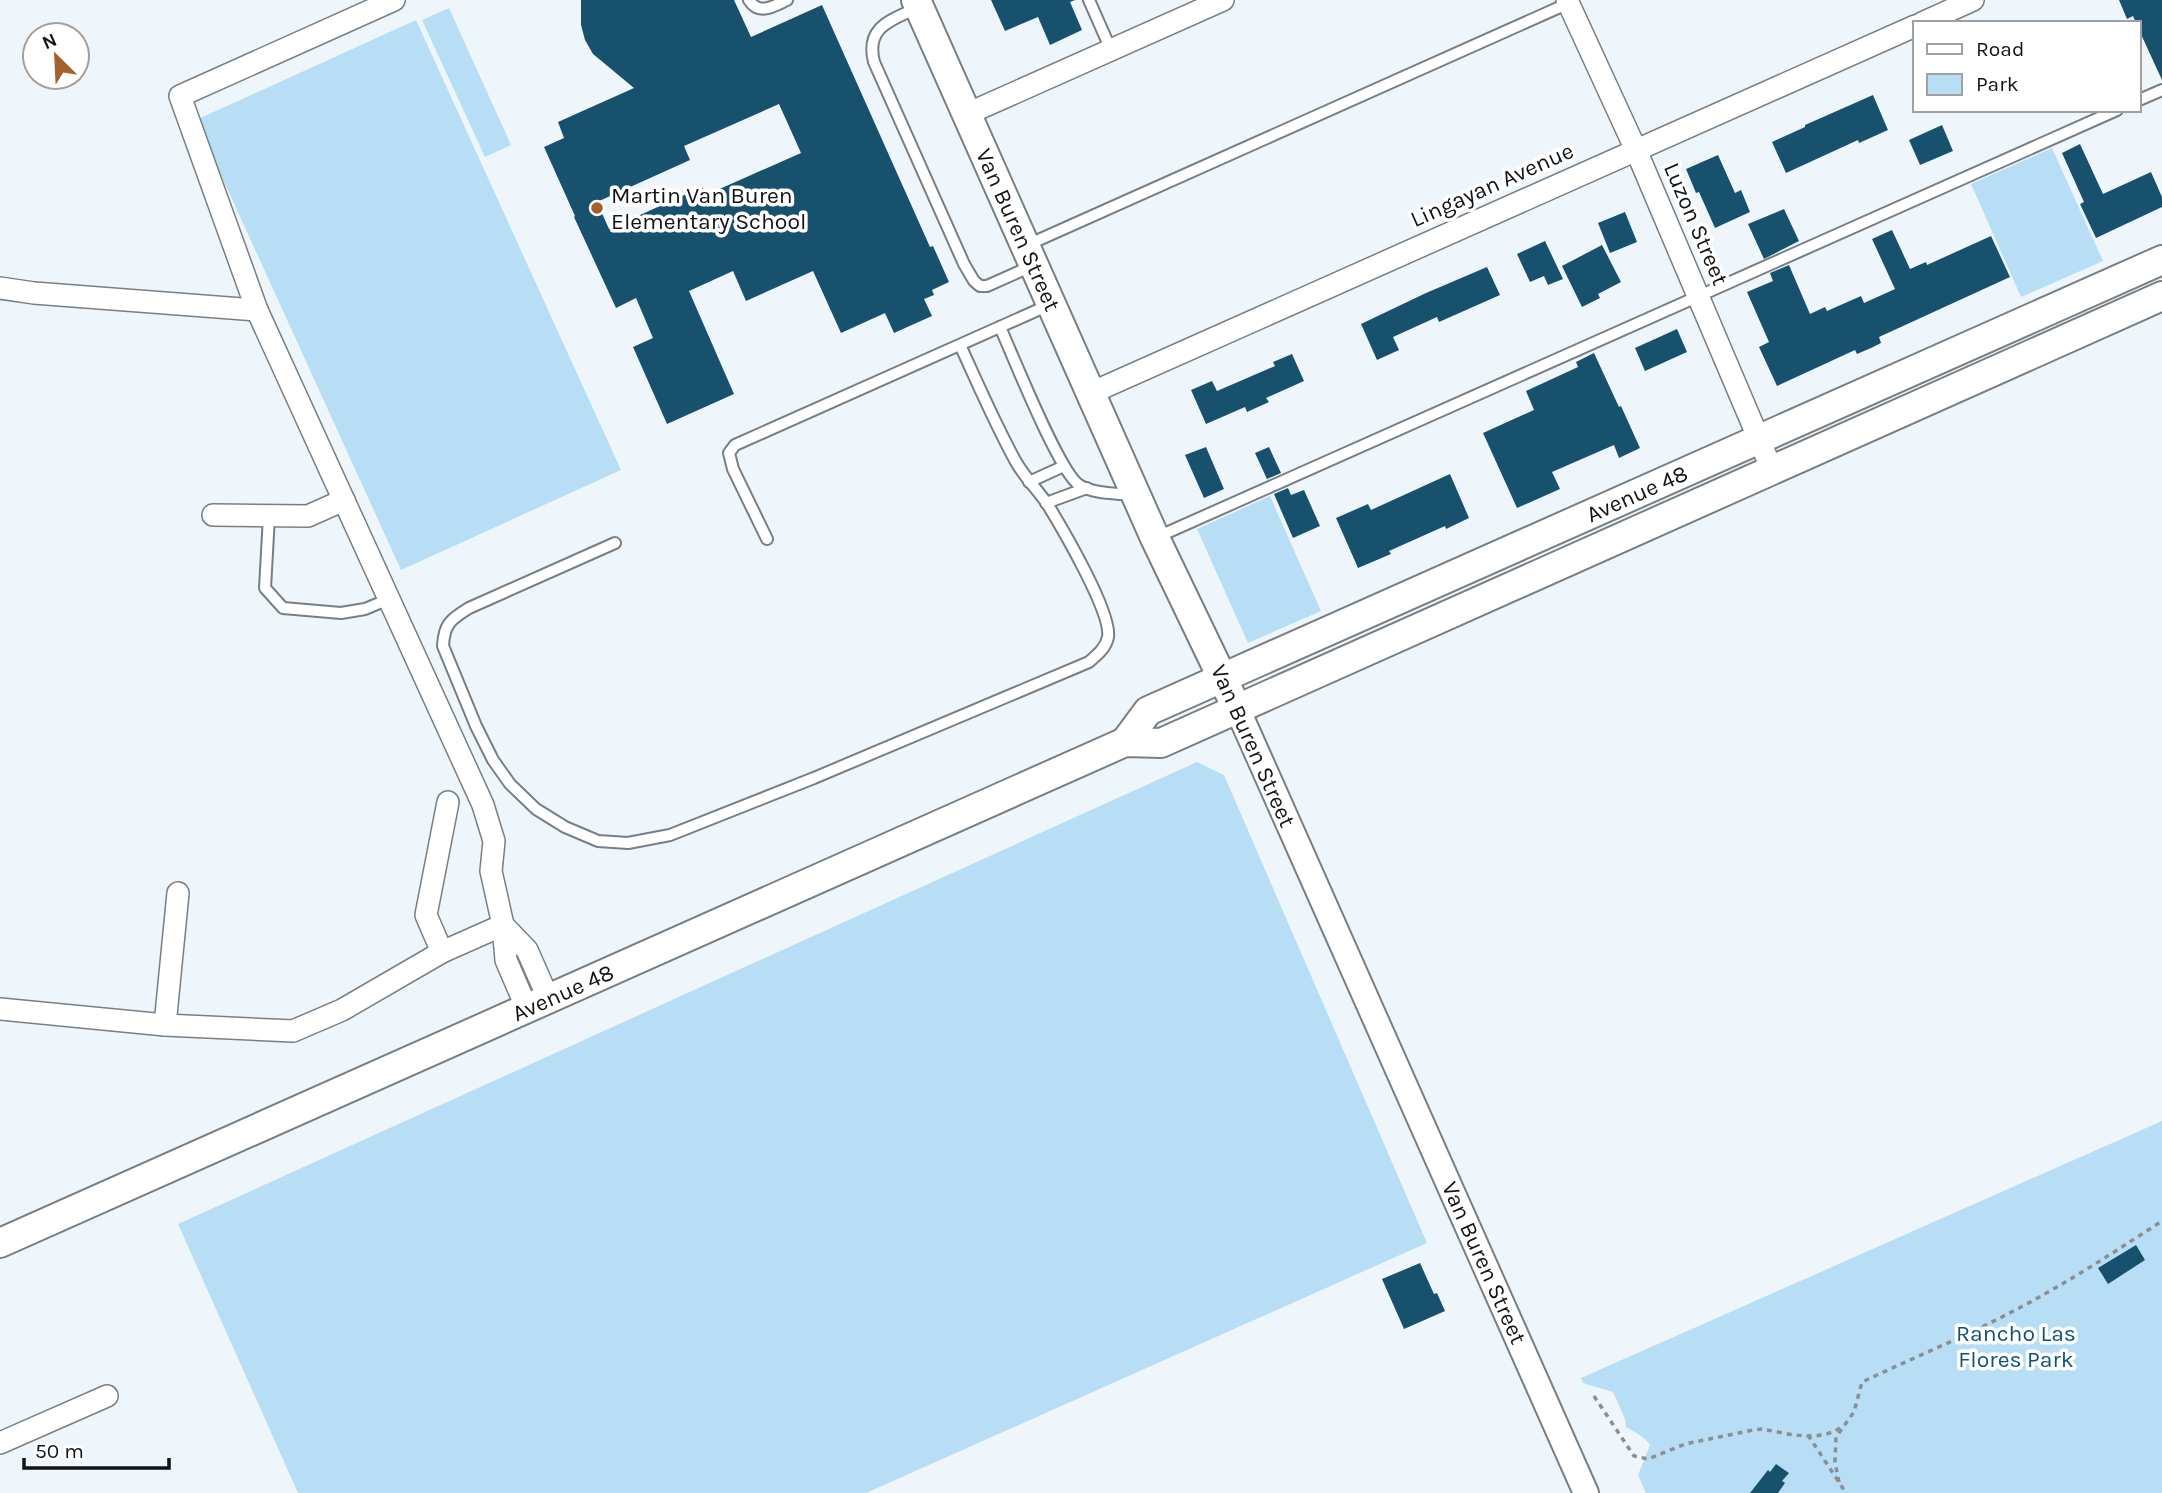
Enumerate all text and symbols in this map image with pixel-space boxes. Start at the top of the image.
north arrow [21,21,91,91]
legend [1913,21,2141,112]
text: N [39,29,60,54]
text: Road [1976,37,2024,61]
text: Park [1976,72,2019,96]
street label: Lingayan Avenue [1406,137,1578,233]
street label: Van Buren Street [970,145,1066,316]
street label: Luzon Street [1658,159,1734,290]
place label: Martin Van Buren Elementary School [611,182,806,235]
marker: Martin Van Buren Elementary School [589,200,605,216]
street label: Avenue 48 [1582,460,1692,528]
street label: Van Buren Street [1205,661,1301,832]
street label: Avenue 48 [508,959,618,1027]
street label: Van Buren Street [1436,1178,1532,1349]
park label: Rancho Las Flores Park [1956,1320,2076,1373]
scale bar [24,1426,170,1470]
text: 50 m [35,1439,84,1463]

